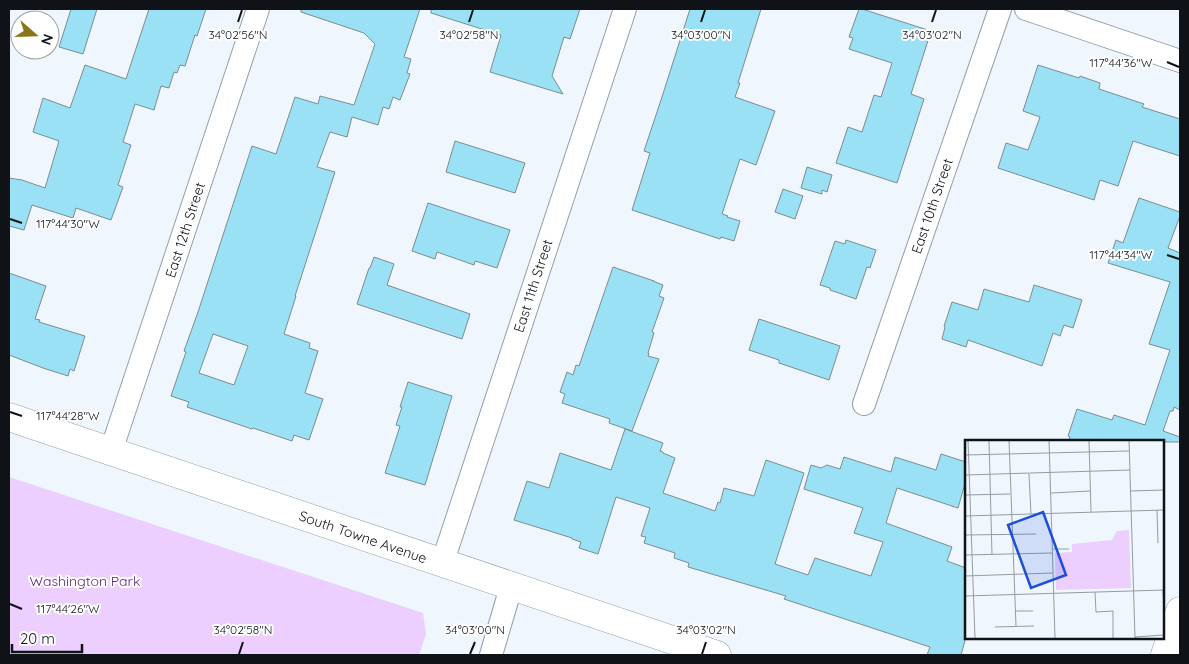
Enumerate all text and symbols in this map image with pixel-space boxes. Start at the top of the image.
north arrow [10,10,60,60]
text: 34°02'56"N [208,27,268,42]
text: 34°02'58"N [439,27,499,42]
text: 34°03'00"N [671,27,731,42]
text: 34°03'02"N [902,27,962,42]
text: N [37,32,57,47]
text: 117°44'36"W [1090,55,1153,70]
street label: East 10th Street [907,156,957,256]
street label: East 12th Street [161,180,209,280]
text: 117°44'30"W [36,216,100,231]
street label: East 11th Street [509,237,557,335]
text: 117°44'34"W [1090,247,1153,262]
text: 117°44'28"W [36,408,100,423]
inset map [965,440,1164,639]
street label: South Towne Avenue [297,507,429,567]
park label: Washington Park [30,572,140,590]
text: 117°44'26"W [36,601,100,616]
scale bar [12,622,82,654]
text: 34°02'58"N [213,622,273,637]
text: 34°03'00"N [445,622,505,637]
text: 34°03'02"N [676,622,736,637]
text: 20 m [20,629,55,648]

